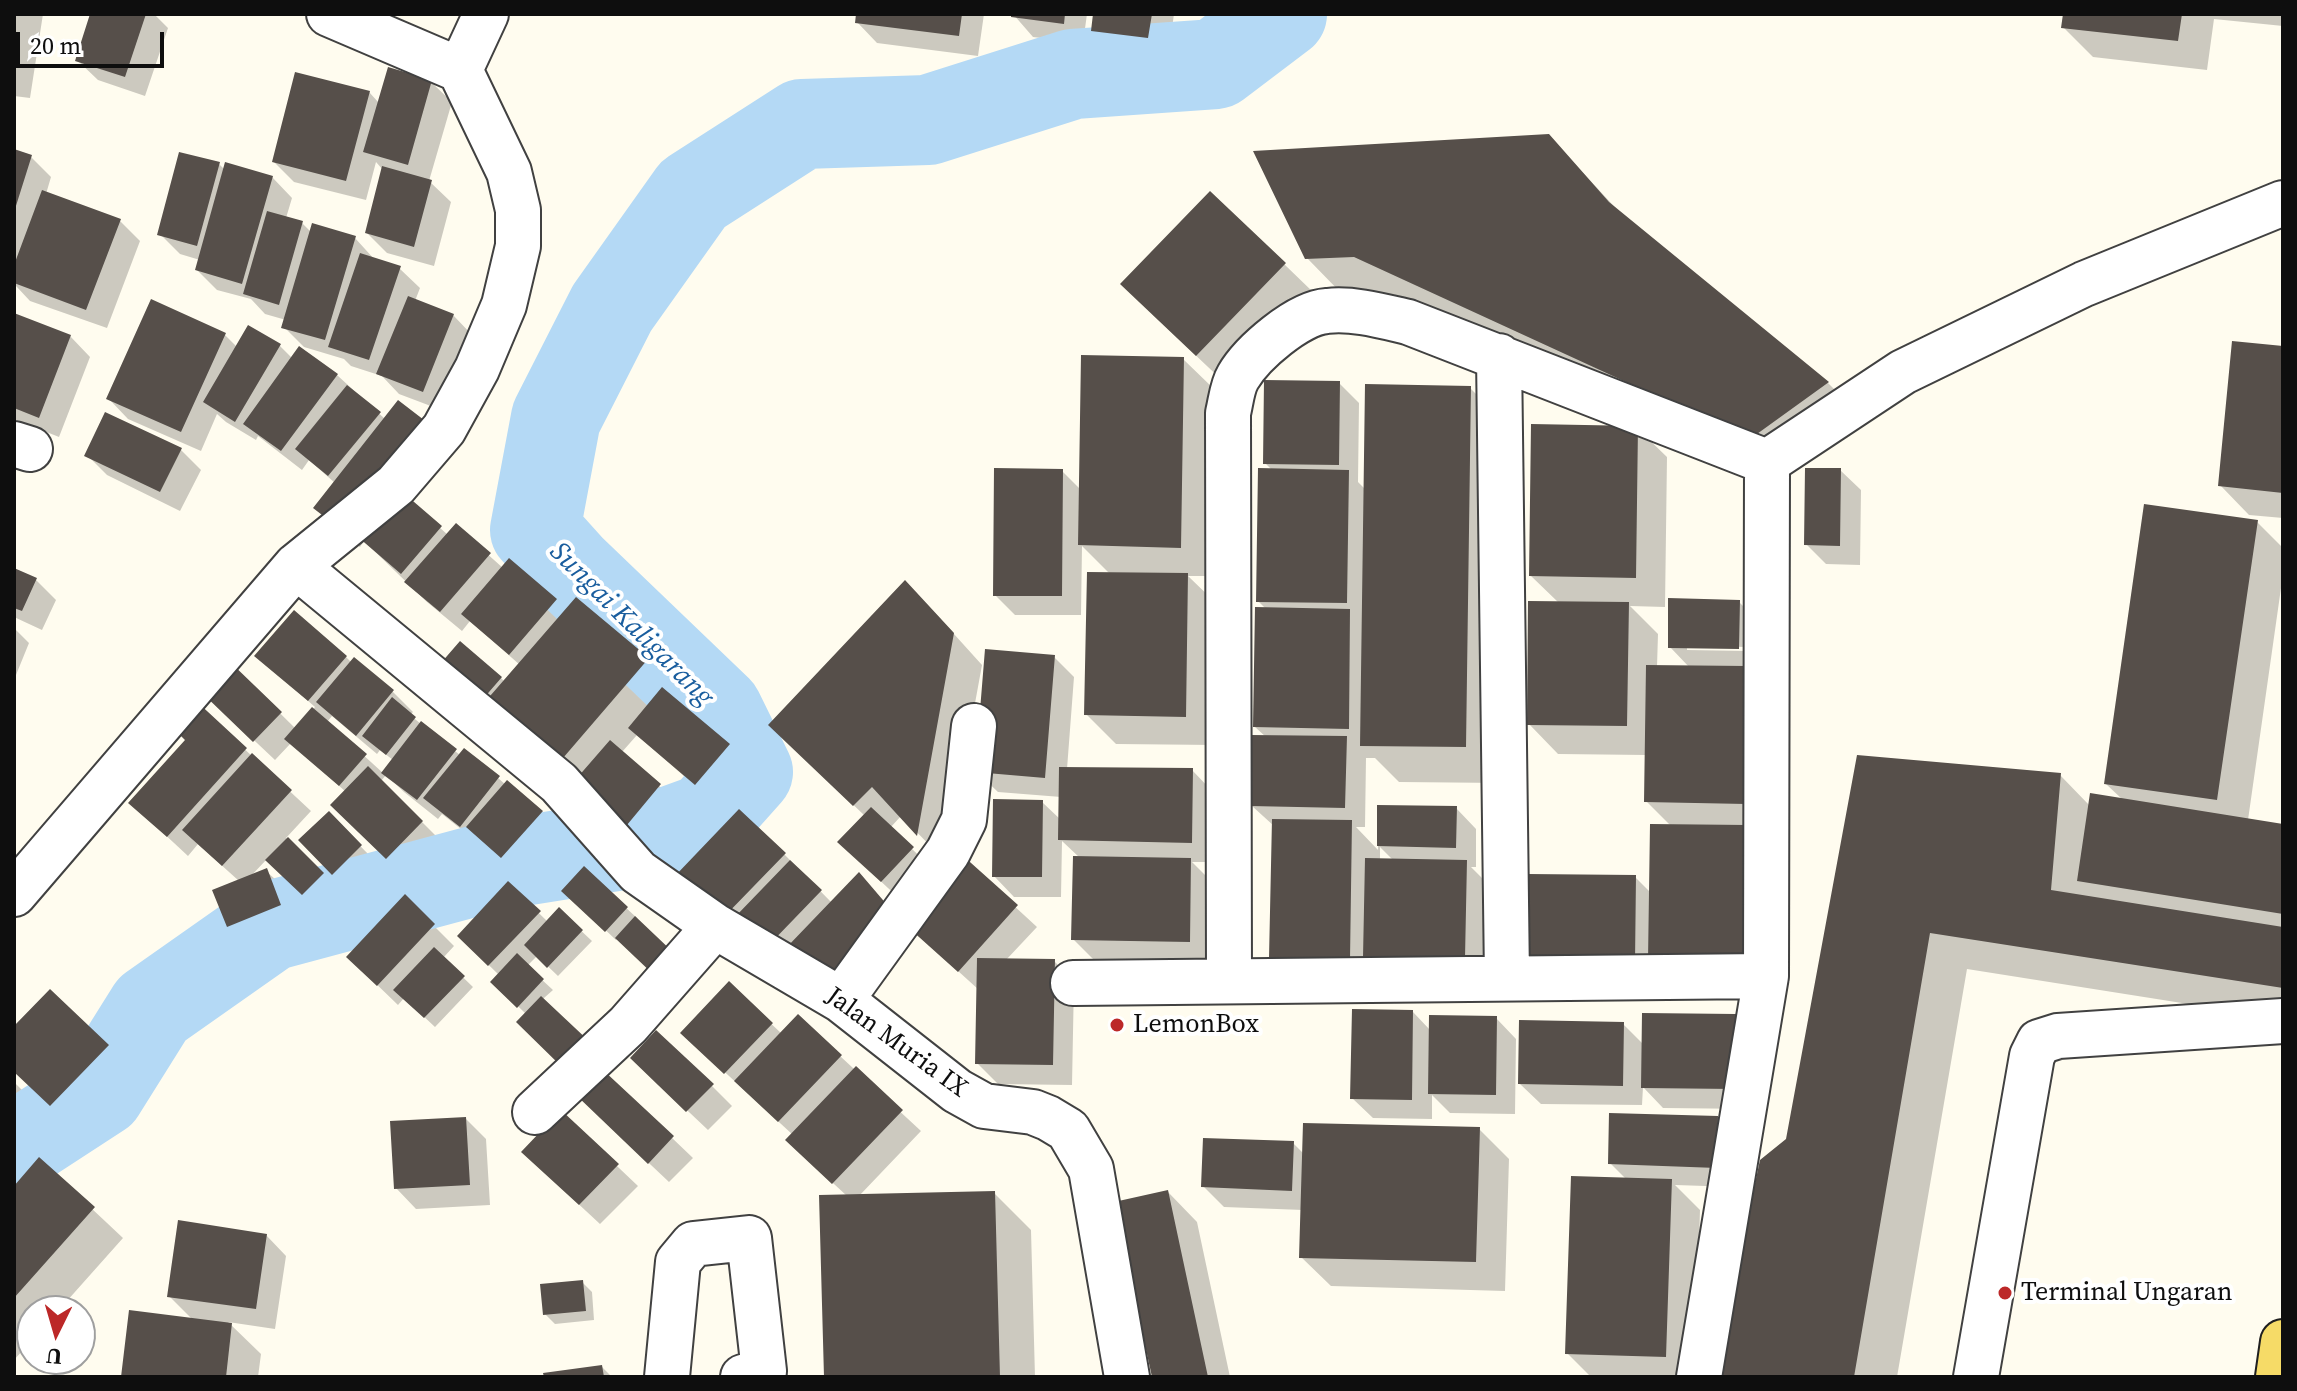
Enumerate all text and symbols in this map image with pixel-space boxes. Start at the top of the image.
scale bar [20,16,168,66]
text: 20 m [30,29,81,62]
water label: Sungai Kaligarang [542,536,720,714]
street label: Jalan Muria IX [819,981,973,1105]
place label: LemonBox [1133,1009,1259,1041]
marker: LemonBox [1108,1016,1126,1034]
place label: Terminal Ungaran [2021,1277,2233,1309]
marker: Terminal Ungaran [1996,1284,2014,1302]
north arrow [16,1295,96,1375]
text: U [45,1341,63,1373]

